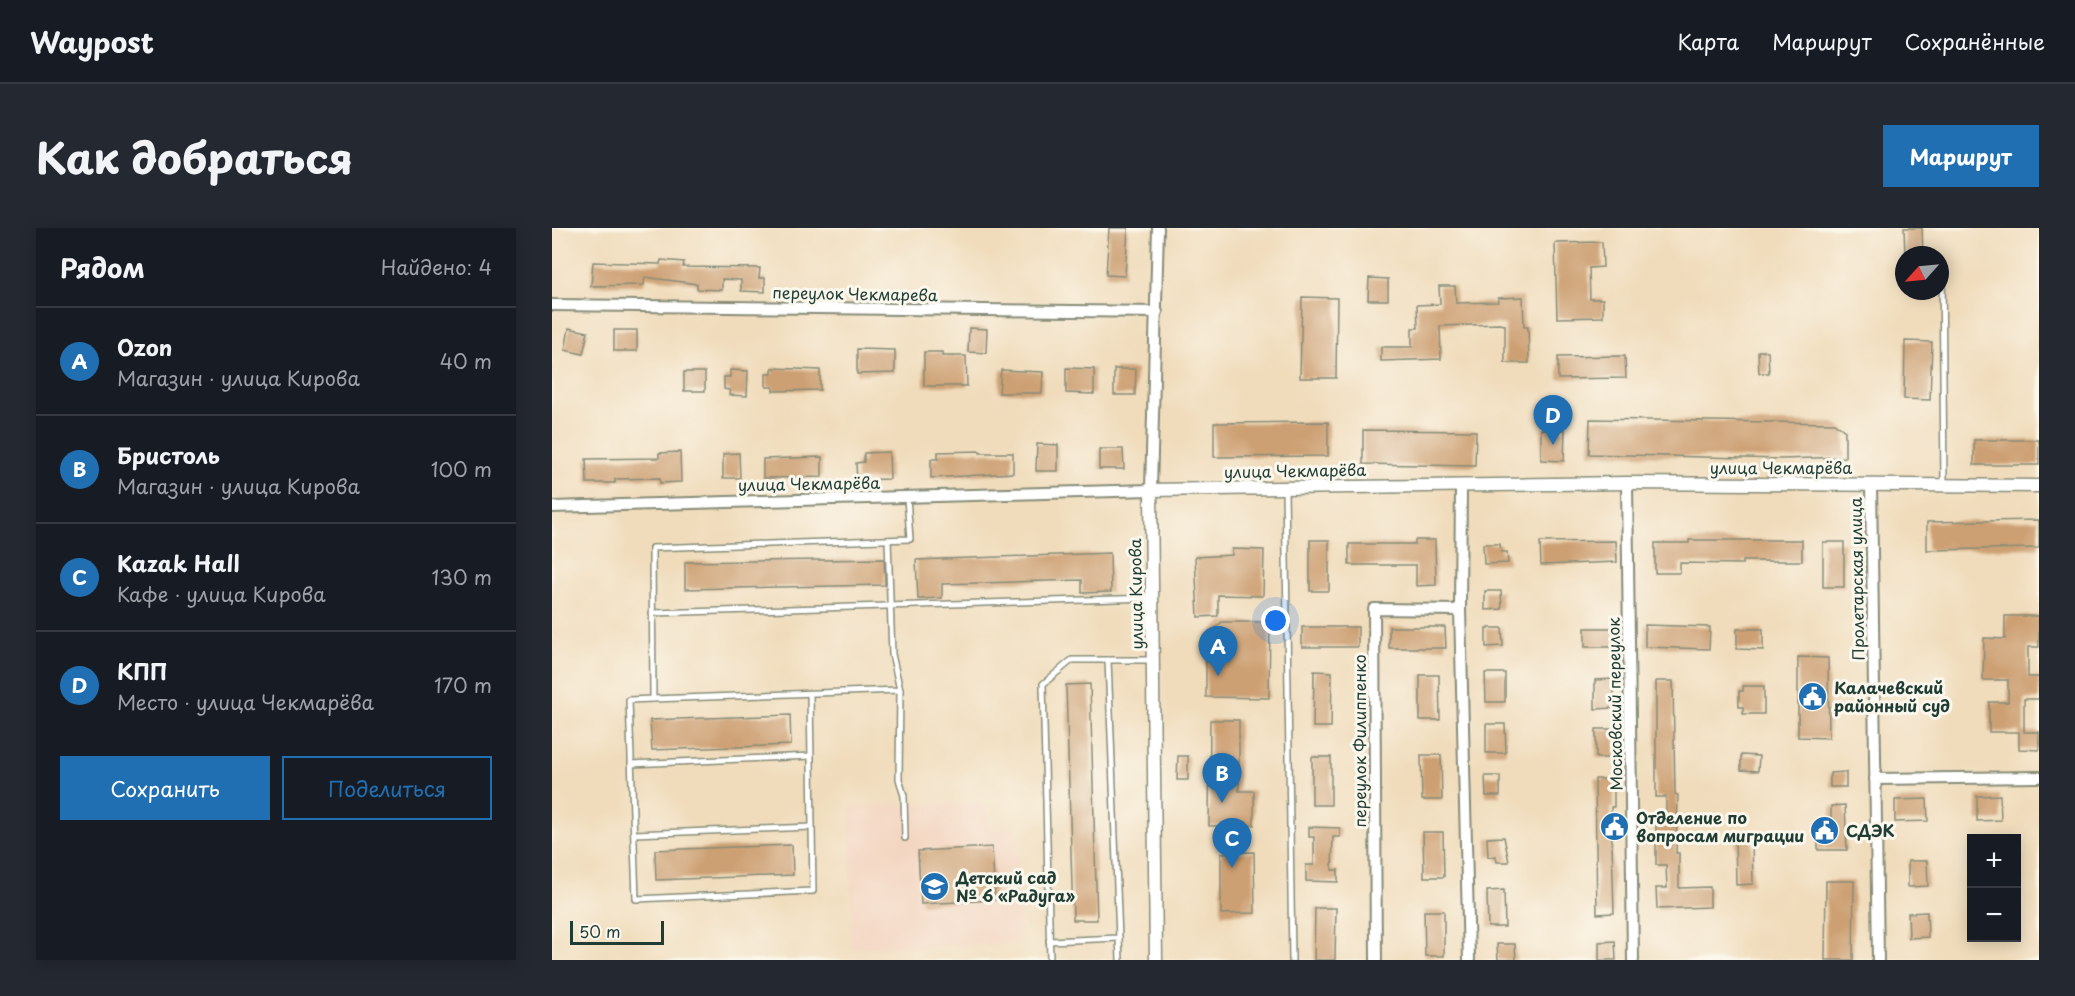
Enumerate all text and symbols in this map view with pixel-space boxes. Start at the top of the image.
text: Waypost [30,20,154,63]
text: Карта [1678,25,1739,57]
text: Маршрут [1772,25,1872,57]
text: Сохранённые [1905,25,2045,57]
text: Как добраться [36,125,353,188]
button: Маршрут [1883,125,2039,187]
north arrow [1895,246,1949,300]
text: Рядом [60,248,145,287]
text: Найдено: 4 [381,252,492,282]
street label: переулок Чекмарева [772,280,938,306]
text: Ozon [117,330,172,363]
text: A [72,346,87,376]
text: 40 m [440,346,492,376]
text: Магазин · улица Кирова [117,363,360,393]
pin: D [1534,396,1572,445]
text: Бристоль [117,438,220,471]
text: B [73,454,86,484]
text: 100 m [431,454,492,484]
street label: улица Чекмарёва [1710,455,1852,479]
street label: улица Чекмарёва [1224,457,1366,483]
street label: улица Чекмарёва [738,470,880,496]
text: Магазин · улица Кирова [117,471,360,501]
street label: Пролетарская улица [1843,497,1869,661]
street label: улица Кирова [1122,538,1148,650]
text: Kazak Hall [117,546,239,579]
text: C [72,562,87,592]
text: 130 m [432,562,492,592]
text: Кафе · улица Кирова [117,579,326,609]
your location [1261,606,1290,635]
street label: Московский переулок [1600,617,1628,791]
pin: A [1198,626,1238,676]
text: КПП [117,654,168,687]
street label: переулок Филиппенко [1347,654,1371,828]
text: D [72,670,87,700]
text: 170 m [434,670,492,700]
place label: Калачевский районный суд [1834,675,1950,717]
public building icon: Калачевский районный суд [1797,681,1829,713]
text: Место · улица Чекмарёва [117,687,374,717]
pin: B [1202,754,1242,803]
button: Сохранить [60,756,270,820]
button: Поделиться [282,756,492,820]
place label: Отделение по вопросам миграции [1636,805,1804,847]
public building icon: Отделение по вопросам миграции [1599,811,1631,843]
public building icon: СДЭК [1809,815,1841,847]
pin: C [1212,818,1252,868]
place label: СДЭК [1846,818,1894,842]
map controls [1967,834,2021,942]
button: + [1967,834,2021,888]
place label: Детский сад № 6 «Радуга» [955,865,1076,907]
school or university icon: Детский сад № 6 «Радуга» [919,871,951,903]
button: − [1967,888,2021,942]
scale bar [570,918,664,946]
text: 50 m [579,919,620,943]

